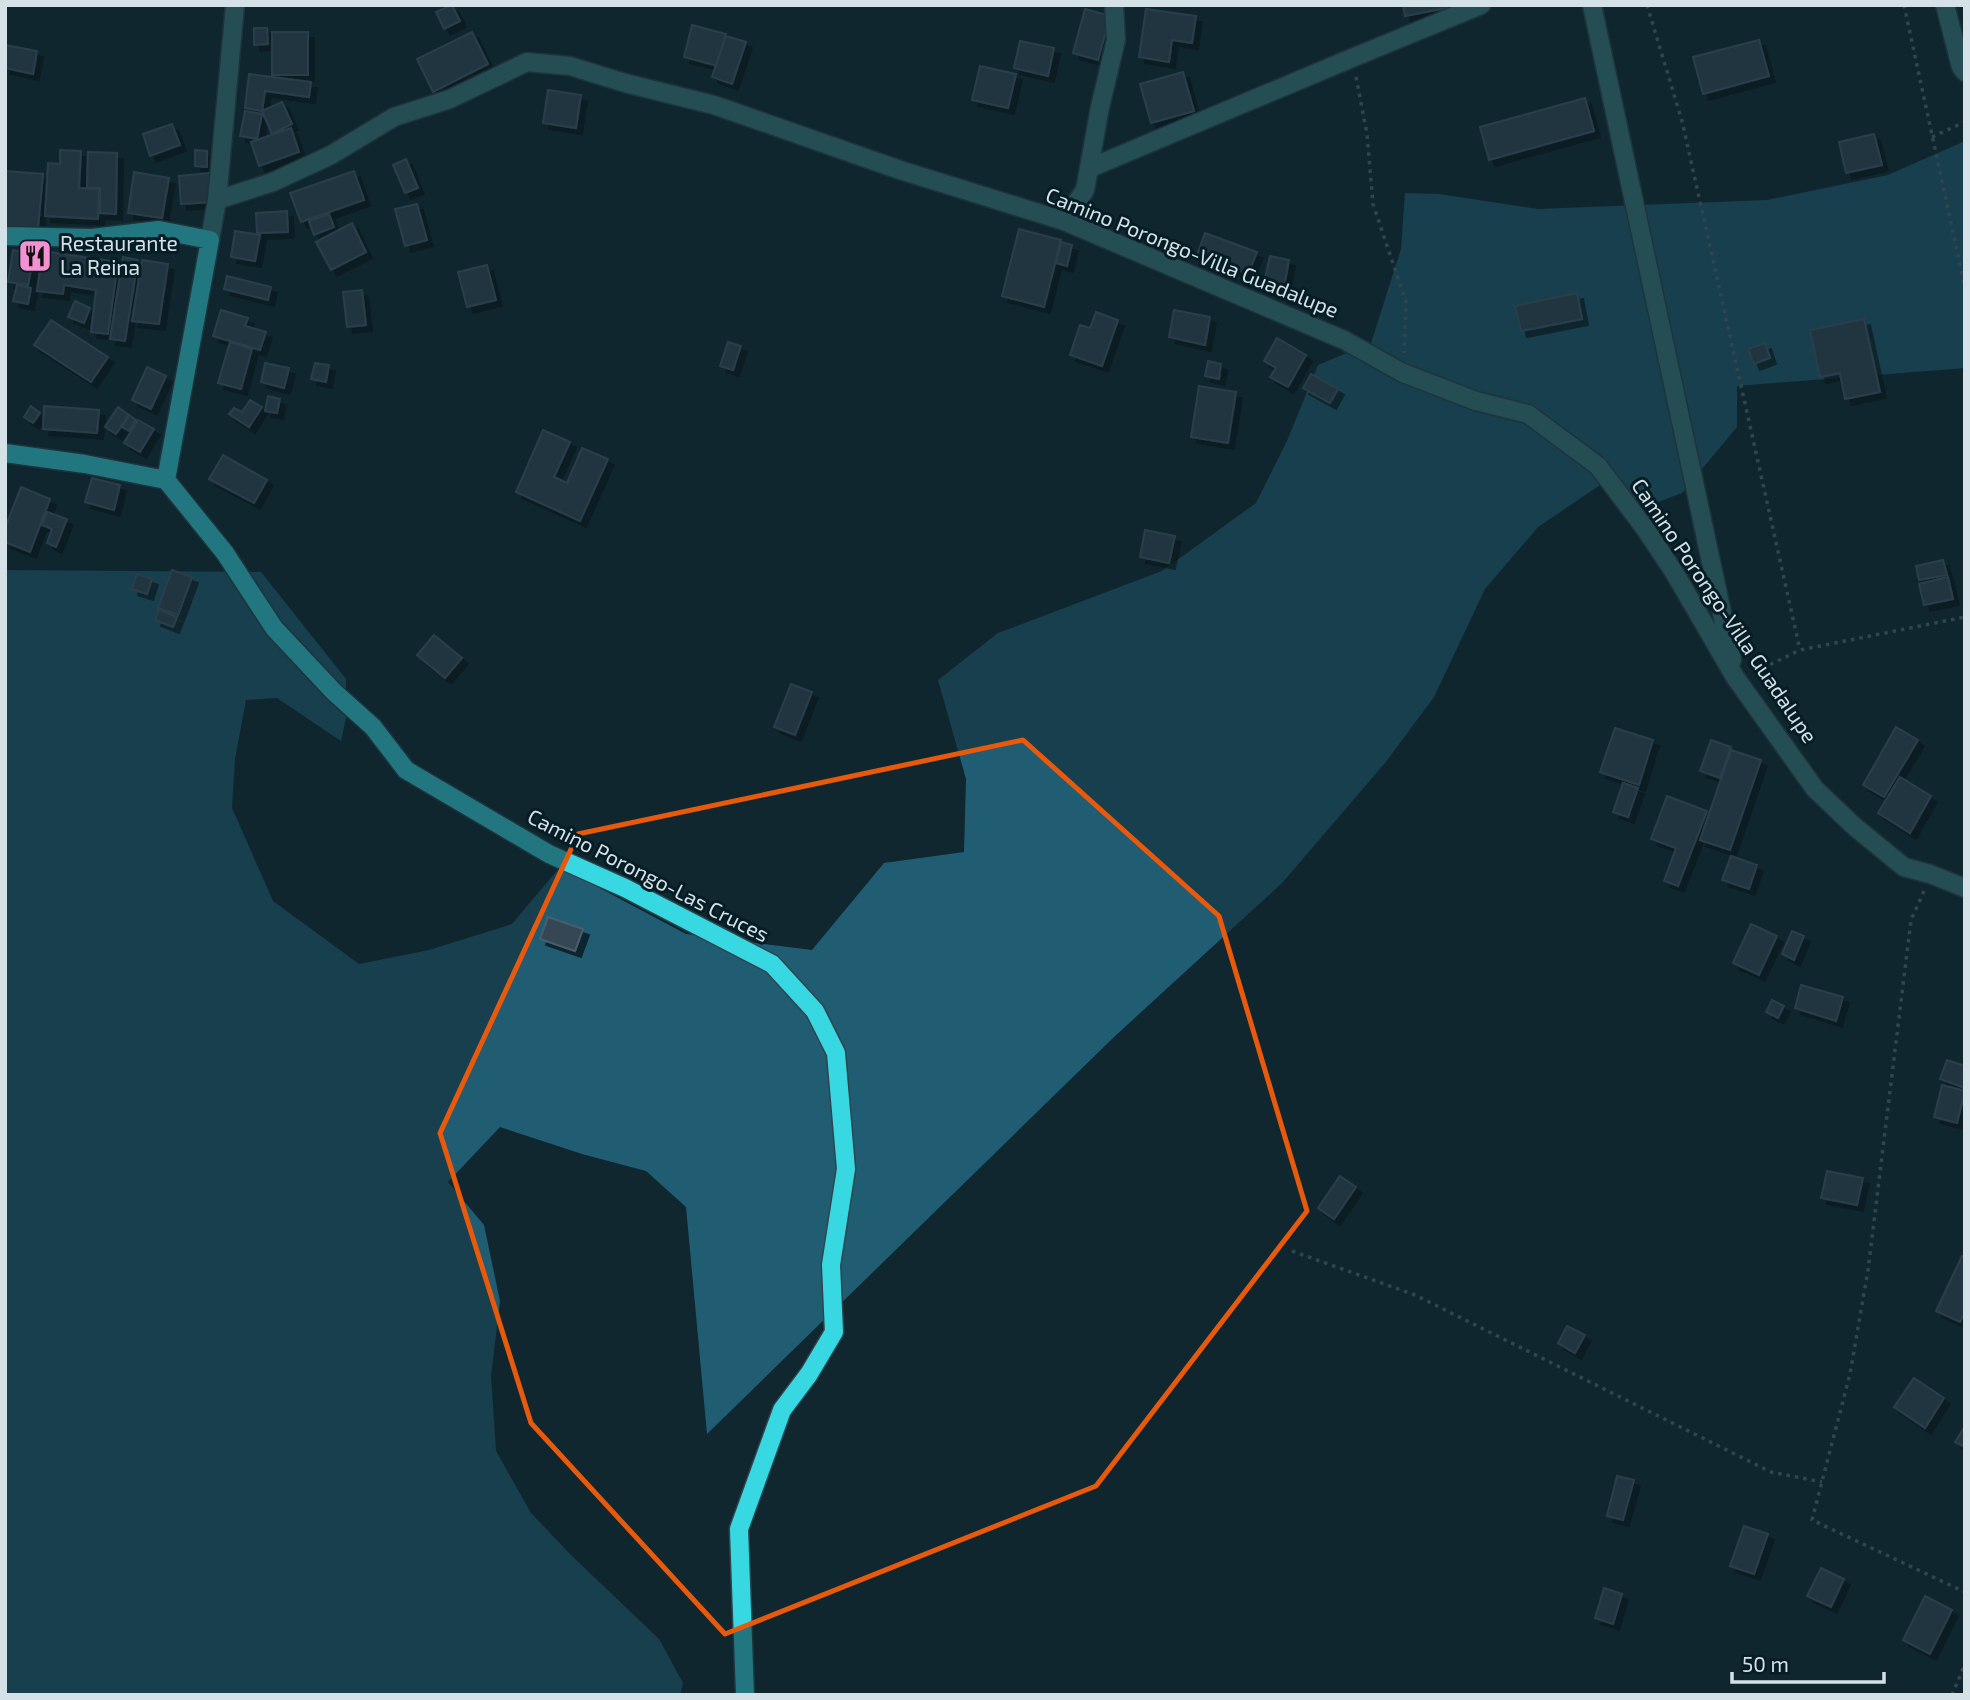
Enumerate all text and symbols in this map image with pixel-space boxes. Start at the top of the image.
street label: Camino Porongo-Villa Guadalupe [1043,181,1343,322]
place label: Restaurante La Reina [60,230,178,279]
restaurant icon: Restaurante La Reina [16,237,54,275]
street label: Camino Porongo-Villa Guadalupe [1627,473,1823,747]
street label: Camino Porongo-Las Cruces [524,803,774,947]
scale bar [1732,1640,1884,1684]
text: 50 m [1742,1651,1789,1676]

